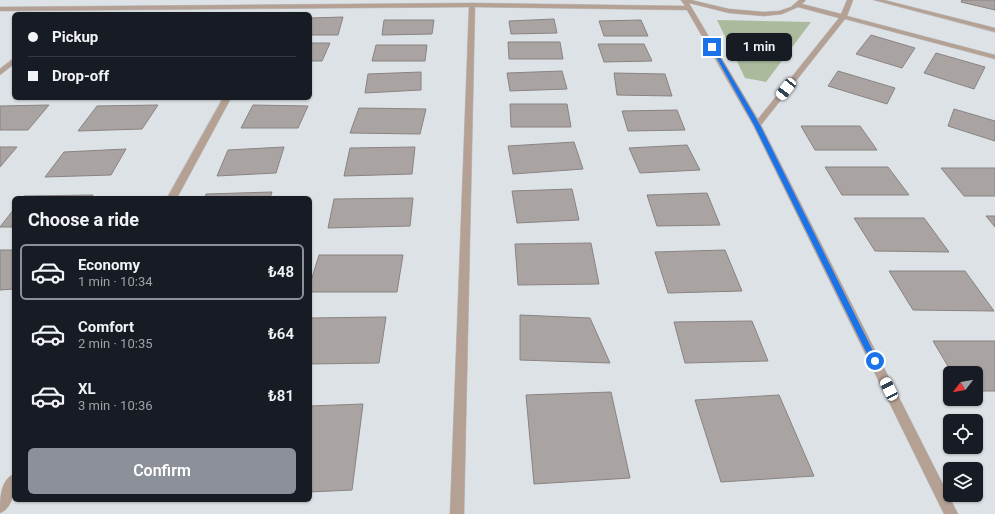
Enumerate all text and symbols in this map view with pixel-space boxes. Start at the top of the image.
text: Pickup [52,28,98,46]
callout: 1 min [726,33,792,61]
route end [703,38,721,56]
text: 1 min [743,39,775,54]
text: Drop-off [52,67,109,85]
car [774,76,798,102]
text: Choose a ride [28,209,139,230]
icon: car [30,254,66,290]
text: Economy [78,256,140,274]
text: ₺48 [268,263,294,281]
text: 1 min · 10:34 [78,274,153,289]
icon: car [30,316,66,352]
text: Comfort [78,318,134,336]
text: ₺64 [268,325,294,343]
text: 2 min · 10:35 [78,336,153,351]
route start [866,352,884,370]
north arrow [943,366,983,406]
map controls [943,366,983,502]
car [878,376,900,402]
icon: car [30,378,66,414]
text: XL [78,380,96,398]
text: ₺81 [268,387,294,405]
text: 3 min · 10:36 [78,398,153,413]
button: locate [943,414,983,454]
button: Confirm [28,448,296,494]
button: layers [943,462,983,502]

